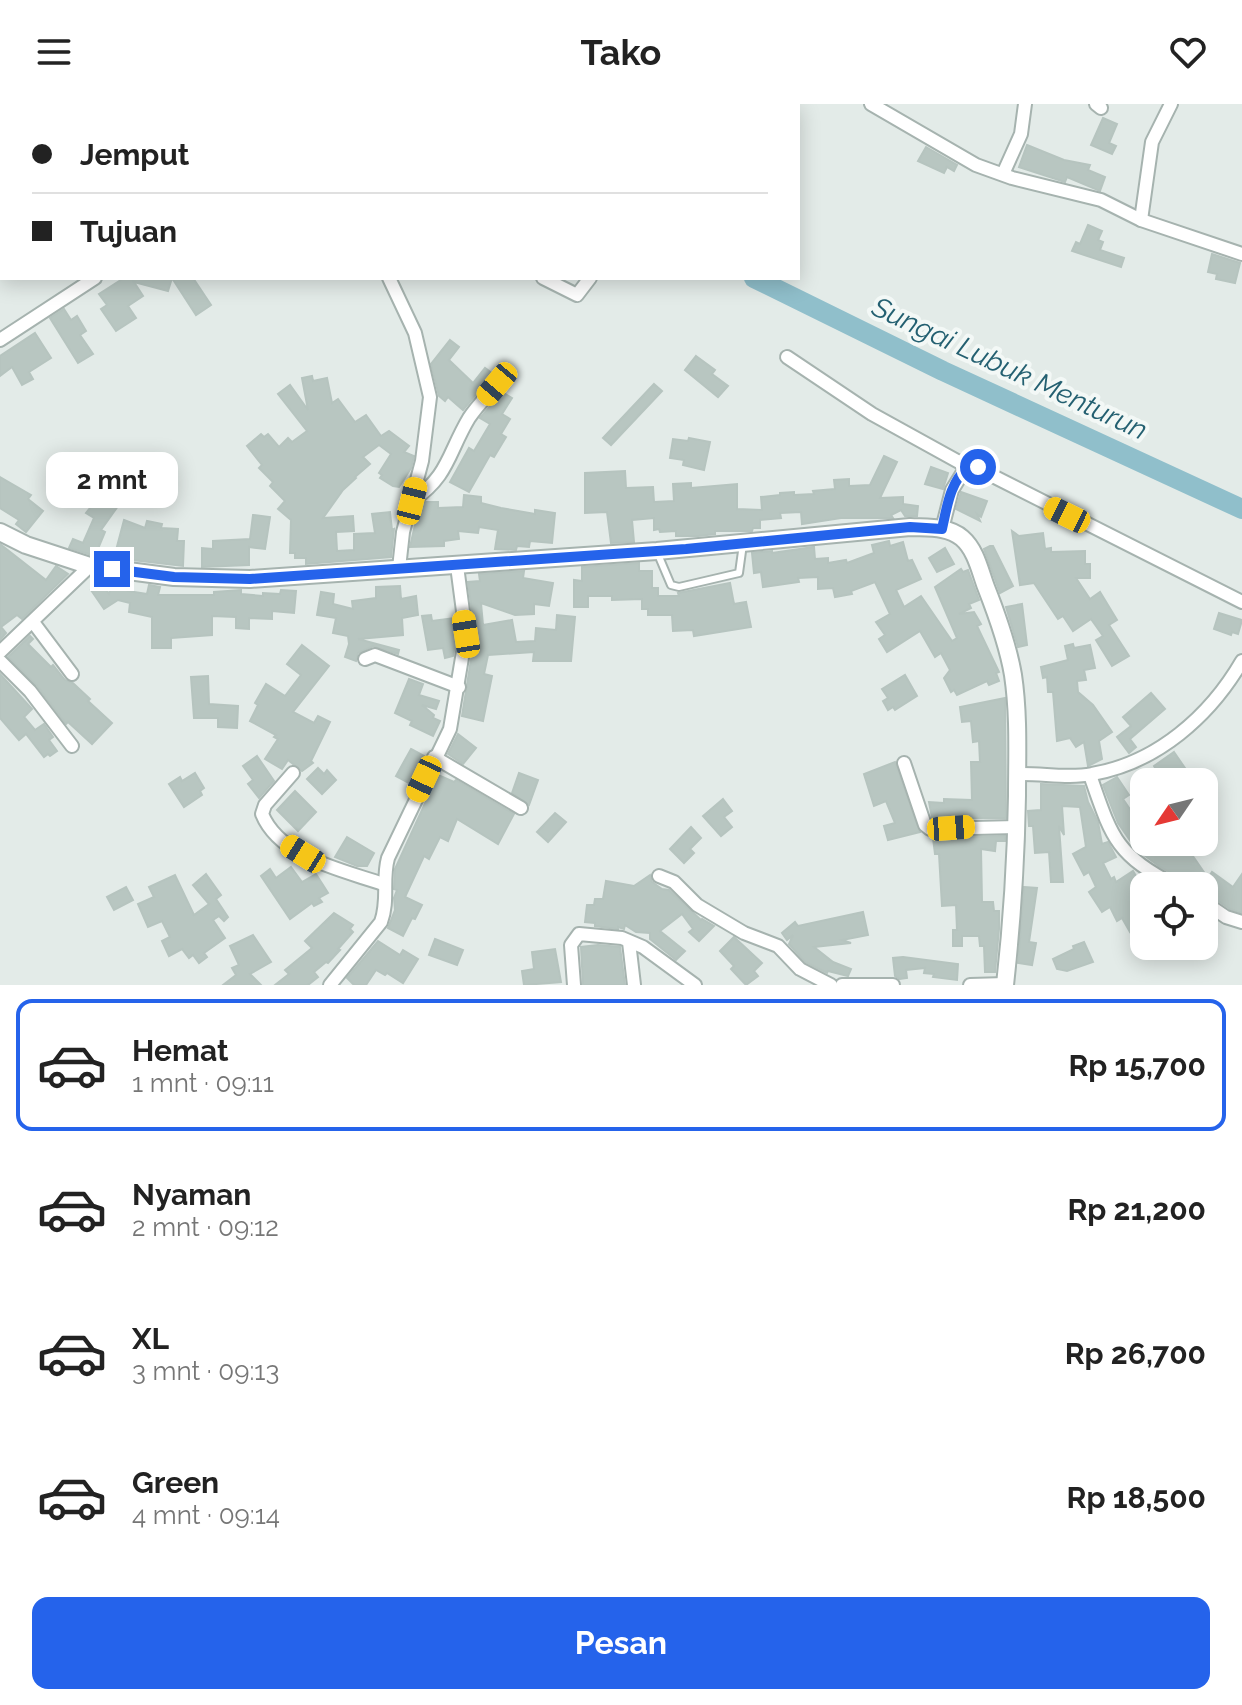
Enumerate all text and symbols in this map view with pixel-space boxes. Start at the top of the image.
icon: menu [32,30,76,74]
icon: heart [1166,30,1210,74]
text: Tako [581,31,661,73]
text: Jemput [80,137,189,172]
text: Tujuan [80,214,177,249]
water label: Sungai Lubuk Menturun [866,290,1153,447]
car [472,358,522,410]
route start [960,449,996,485]
callout: 2 mnt [46,453,178,509]
text: 2 mnt [77,465,147,495]
car [395,475,429,527]
car [1040,494,1094,536]
route end [94,551,130,587]
car [450,608,482,660]
car [403,752,445,806]
north arrow [1130,768,1218,856]
map controls [1130,768,1218,960]
car [926,814,976,842]
car [276,831,330,877]
button: locate [1130,872,1218,960]
icon: car [36,1029,108,1101]
text: Hemat [132,1033,229,1068]
text: Rp 15,700 [1069,1048,1206,1083]
text: 1 mnt · 09:11 [132,1068,274,1098]
icon: car [36,1173,108,1245]
text: Nyaman [132,1177,252,1212]
text: Rp 21,200 [1068,1192,1206,1227]
text: 2 mnt · 09:12 [132,1212,279,1242]
icon: car [36,1317,108,1389]
text: XL [132,1321,169,1356]
text: Rp 26,700 [1065,1336,1206,1371]
text: 3 mnt · 09:13 [132,1356,279,1386]
icon: car [36,1461,108,1533]
text: Green [132,1465,219,1500]
text: Rp 18,500 [1067,1480,1206,1515]
text: 4 mnt · 09:14 [132,1500,280,1530]
button: Pesan [32,1597,1210,1689]

